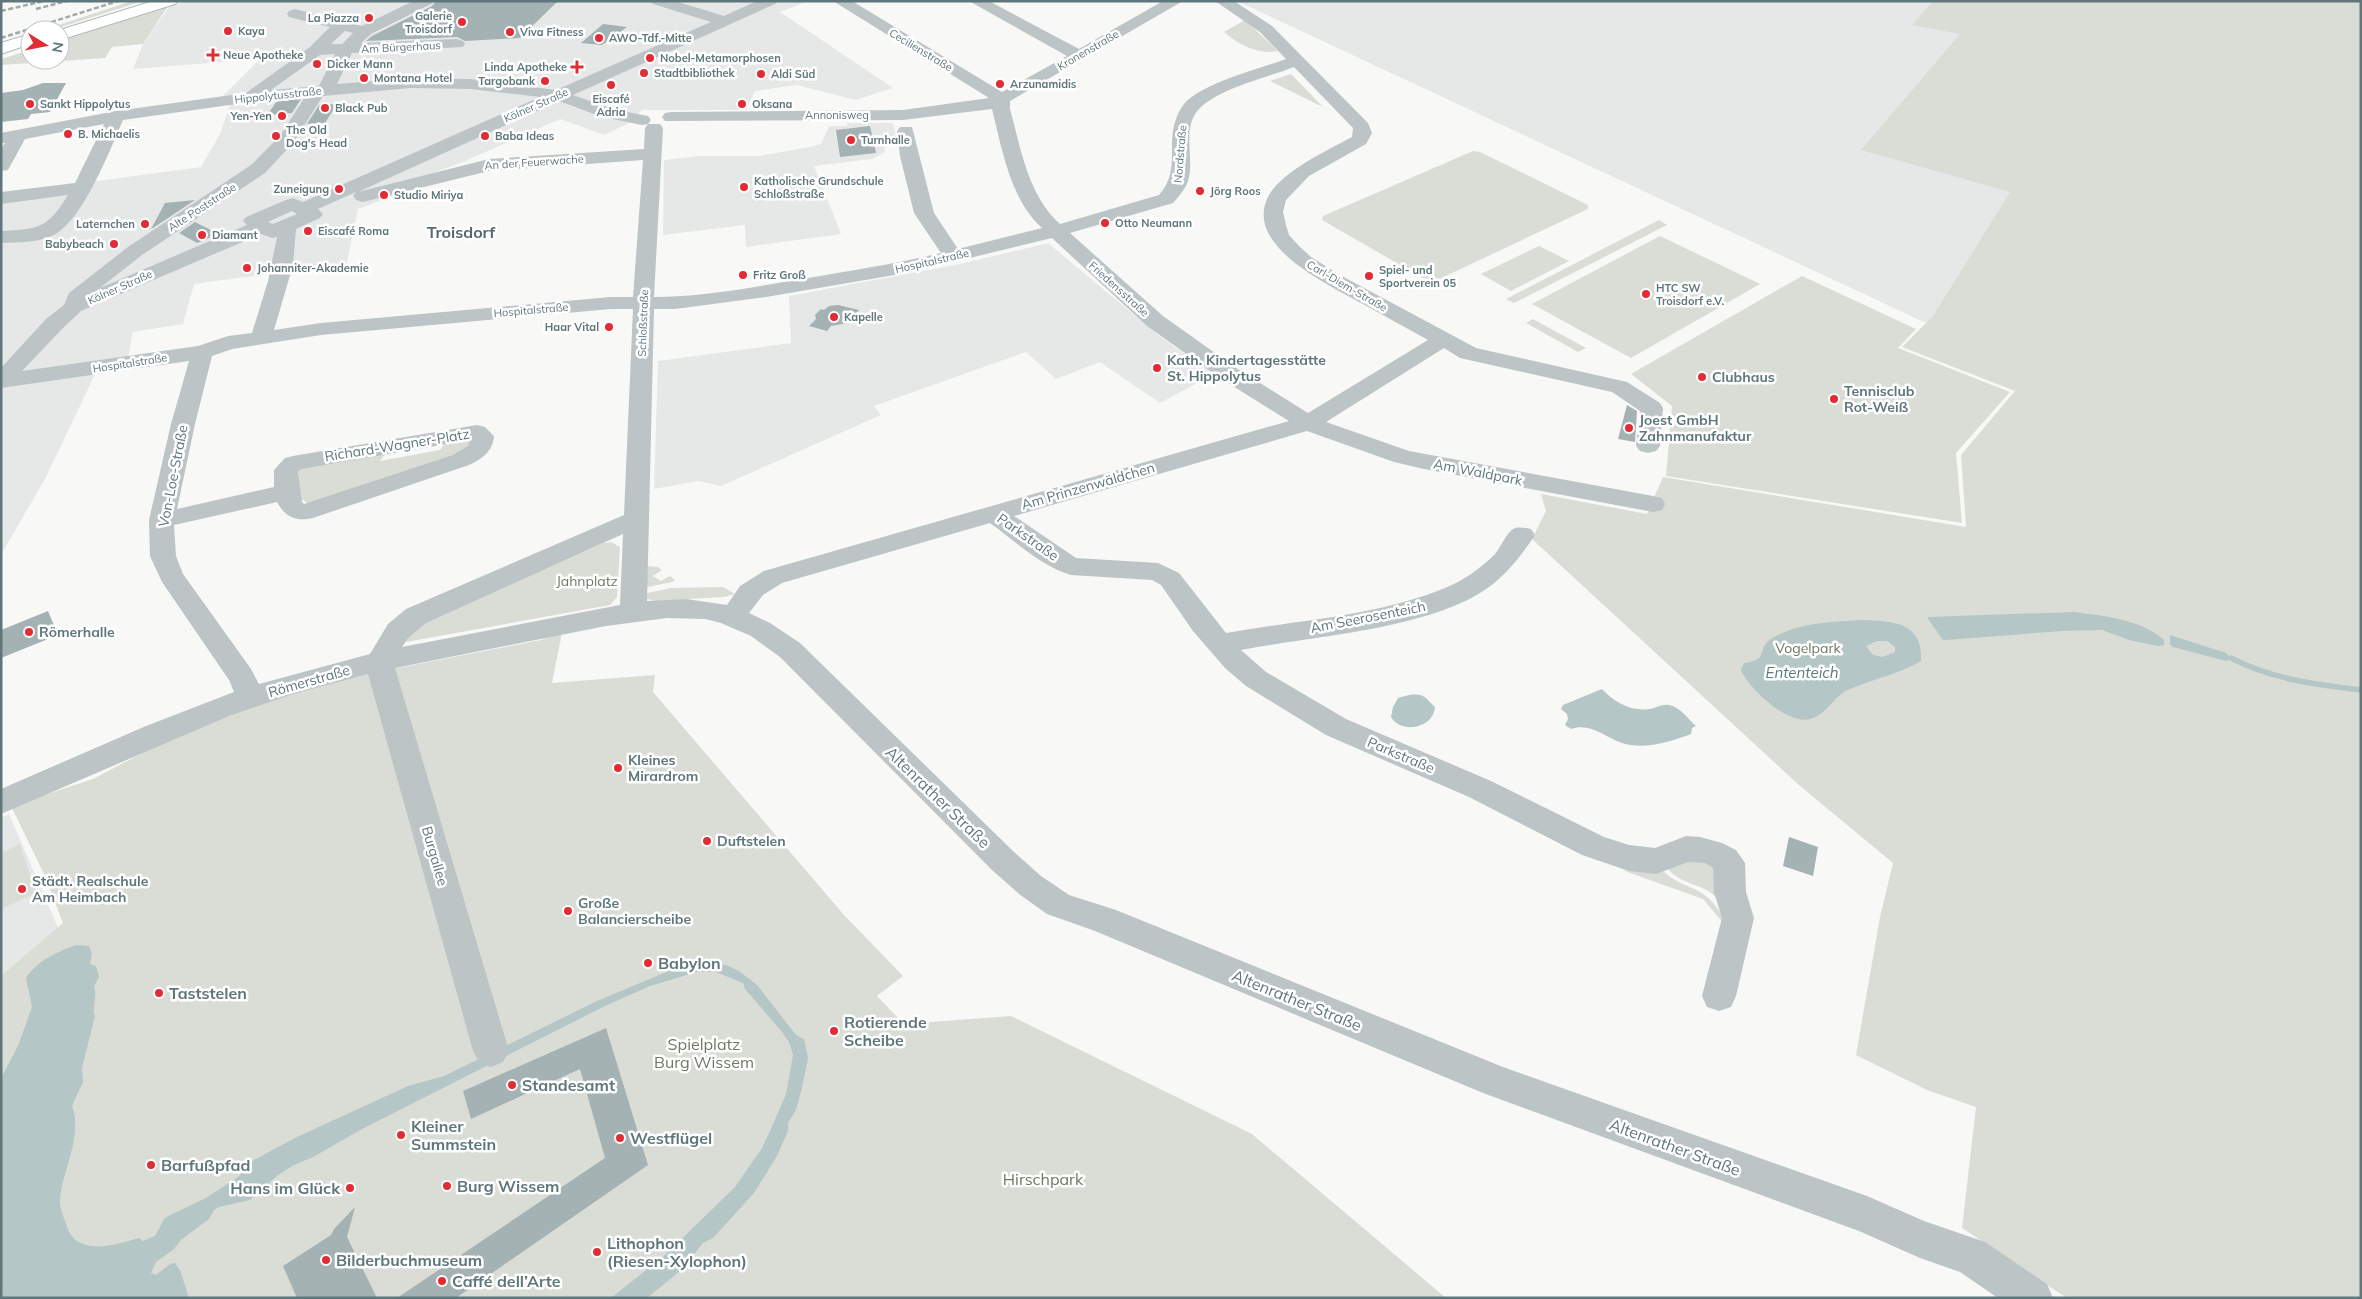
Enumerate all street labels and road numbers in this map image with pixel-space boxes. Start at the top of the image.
street label: Cecilienstraße [887,26,955,74]
street label: Kronenstraße [1055,27,1121,73]
street label: Am Bürgerhaus [361,38,441,56]
street label: Hippolytusstraße [234,83,322,107]
street label: Kölner Straße [502,85,570,125]
street label: Annonisweg [805,108,869,122]
street label: Nordstraße [1171,125,1189,183]
street label: An der Feuerwache [484,152,584,172]
street label: Alte Poststraße [165,180,239,234]
street label: Hospitalstraße [894,246,970,276]
street label: Carl-Diem-Straße [1304,257,1390,315]
street label: Friedensstraße [1086,258,1152,320]
street label: Kölner Straße [86,267,154,307]
street label: Schloßstraße [635,289,651,357]
street label: Hospitalstraße [493,300,569,320]
street label: Hospitalstraße [92,350,168,376]
street label: Von-Loe-Straße [154,423,192,529]
street label: Richard-Wagner-Platz [323,425,471,465]
street label: Am Waldpark [1432,455,1525,490]
street label: Am Prinzenwäldchen [1019,458,1157,514]
street label: Parkstraße [994,509,1062,565]
street label: Am Seerosenteich [1309,597,1427,637]
street label: Römerstraße [266,661,352,701]
street label: Parkstraße [1365,733,1437,777]
street label: Altenrather Straße [881,742,995,852]
street label: Burgallee [418,824,452,888]
street label: Altenrather Straße [1229,965,1365,1035]
street label: Altenrather Straße [1607,1114,1743,1180]

